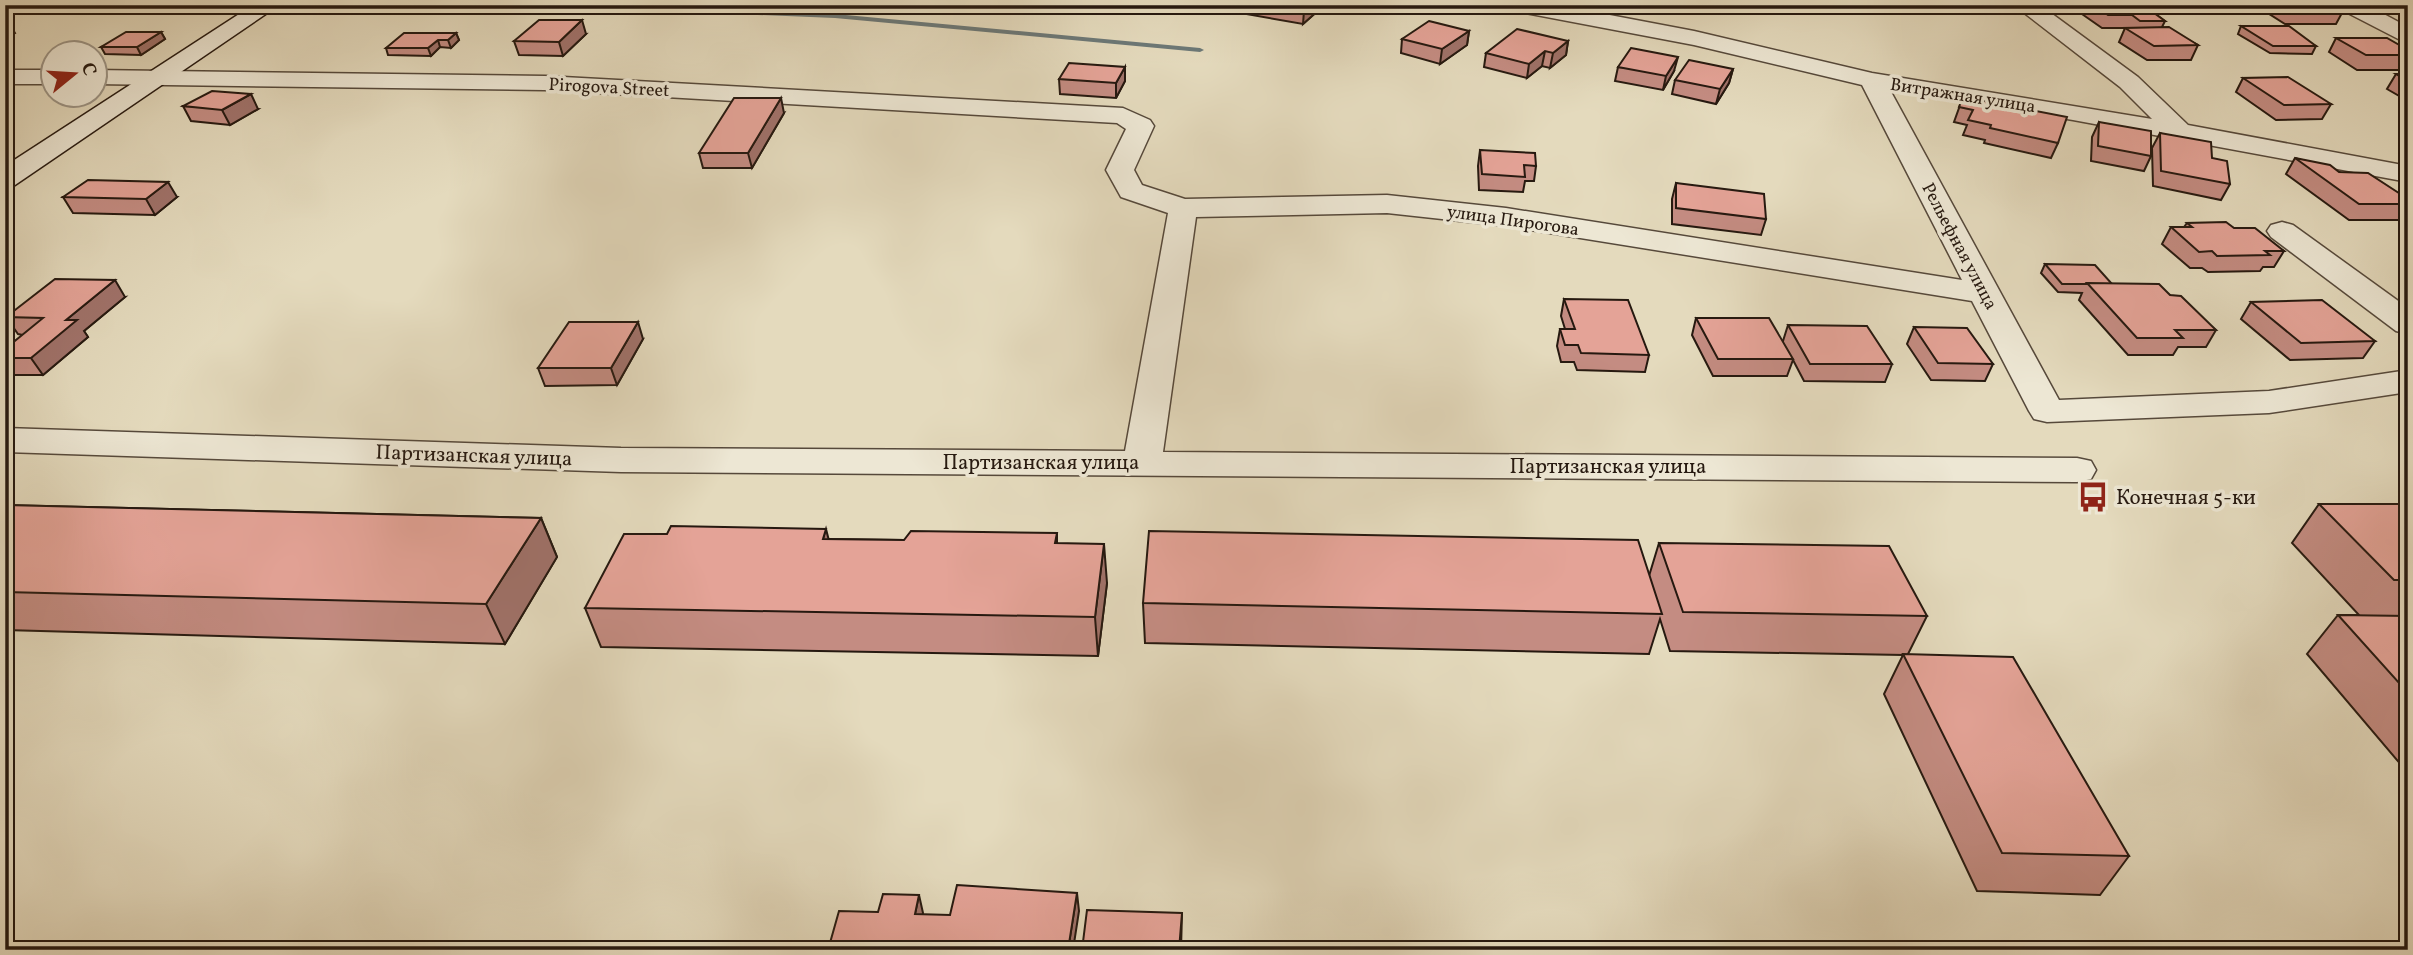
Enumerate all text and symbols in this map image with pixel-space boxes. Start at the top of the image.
north arrow [38,38,108,108]
text: С [74,60,103,79]
street label: Pirogova Street [548,73,670,104]
street label: Витражная улица [1888,73,2037,120]
street label: Рельефная улица [1915,179,2003,315]
street label: улица Пирогова [1445,200,1581,243]
street label: Партизанская улица [375,439,573,474]
street label: Партизанская улица [942,449,1140,478]
street label: Партизанская улица [1509,453,1707,482]
bus stop icon: Конечная 5-ки [2076,480,2110,514]
place label: Конечная 5-ки [2116,484,2256,513]

